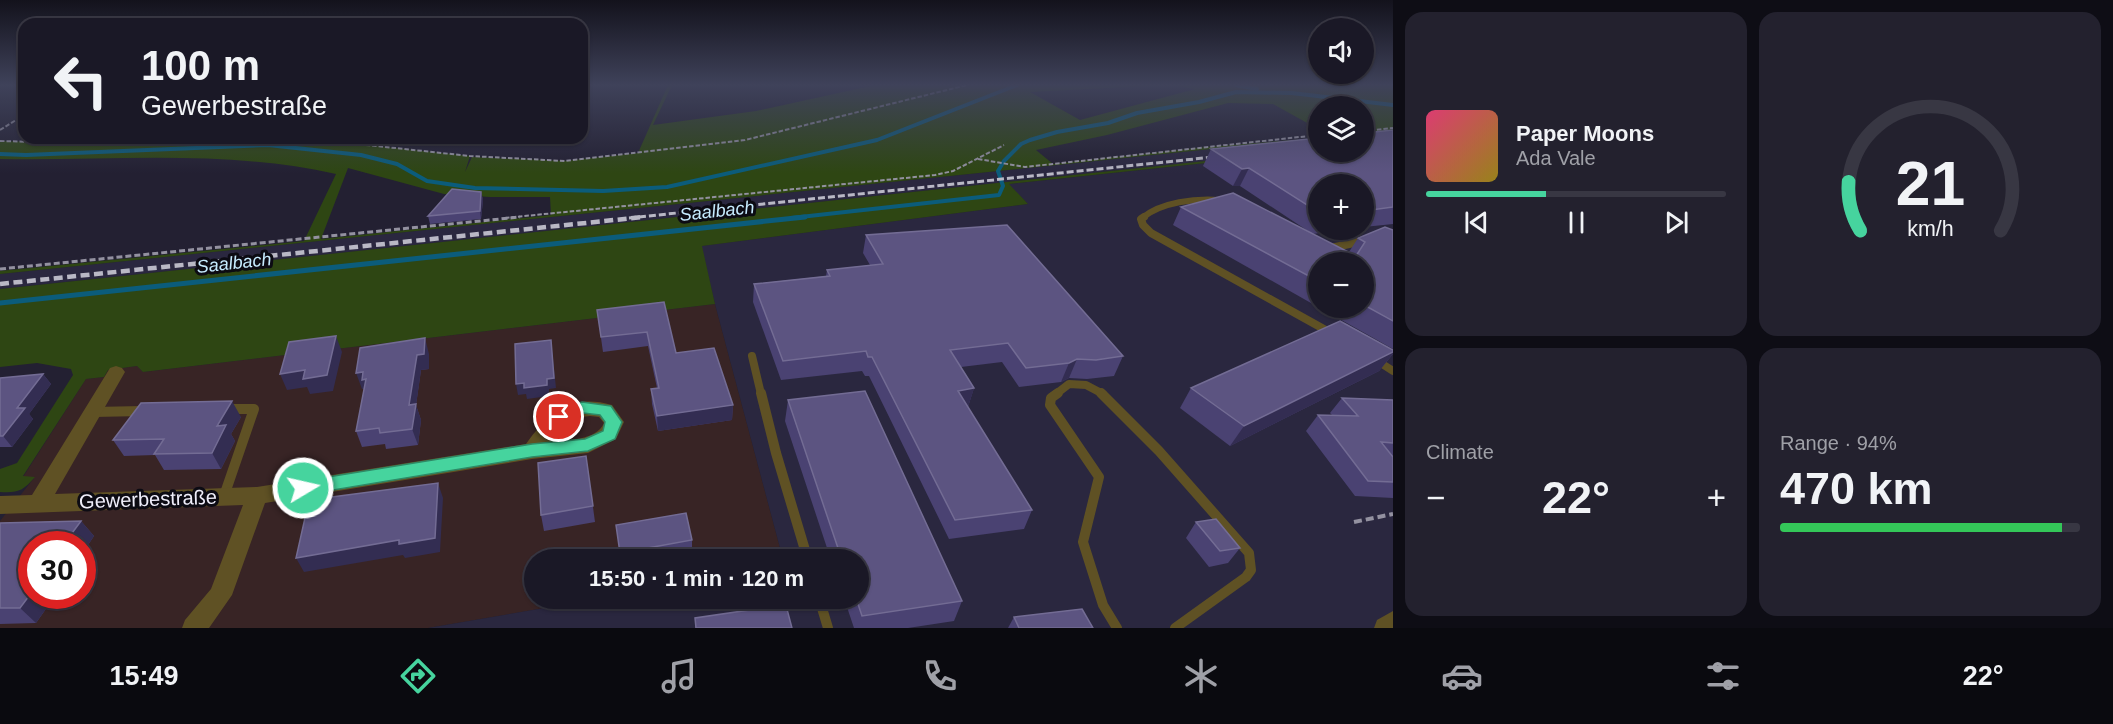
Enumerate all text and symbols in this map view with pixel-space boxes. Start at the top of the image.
map controls [1308,18,1374,318]
button: sound [1308,18,1374,84]
icon: left [42,42,120,120]
text: 100 m [141,42,260,89]
text: Gewerbestraße [141,91,327,121]
button: layers [1308,96,1374,162]
text: Paper Moons [1516,121,1654,146]
text: Ada Vale [1516,147,1596,169]
text: 21 [1895,149,1965,218]
button: + [1308,174,1374,240]
water label: Saalbach [679,197,755,225]
icon: previous [1460,206,1493,239]
icon: pause [1560,206,1593,239]
icon: next [1660,206,1693,239]
text: km/h [1907,218,1953,242]
water label: Saalbach [196,249,272,277]
button: − [1308,252,1374,318]
pin [533,391,584,442]
icon: arrive [542,400,575,433]
text: Range · 94% [1780,432,1897,454]
text: Climate [1426,441,1494,463]
position arrow [271,456,335,520]
text: 470 km [1780,463,1933,514]
text: 22° [1542,472,1610,523]
text: − [1426,479,1445,516]
text: + [1707,479,1726,516]
street label: Gewerbestraße [79,486,217,512]
speed limit sign: 30 [18,531,96,609]
text: 15:50 · 1 min · 120 m [589,566,804,591]
icon: directions [397,655,439,697]
icon: music [658,655,700,697]
icon: phone [919,655,961,697]
icon: climate [1180,655,1222,697]
icon: car [1441,655,1483,697]
icon: filters [1702,655,1744,697]
text: 15:49 [109,661,179,691]
text: 22° [1963,661,2003,691]

